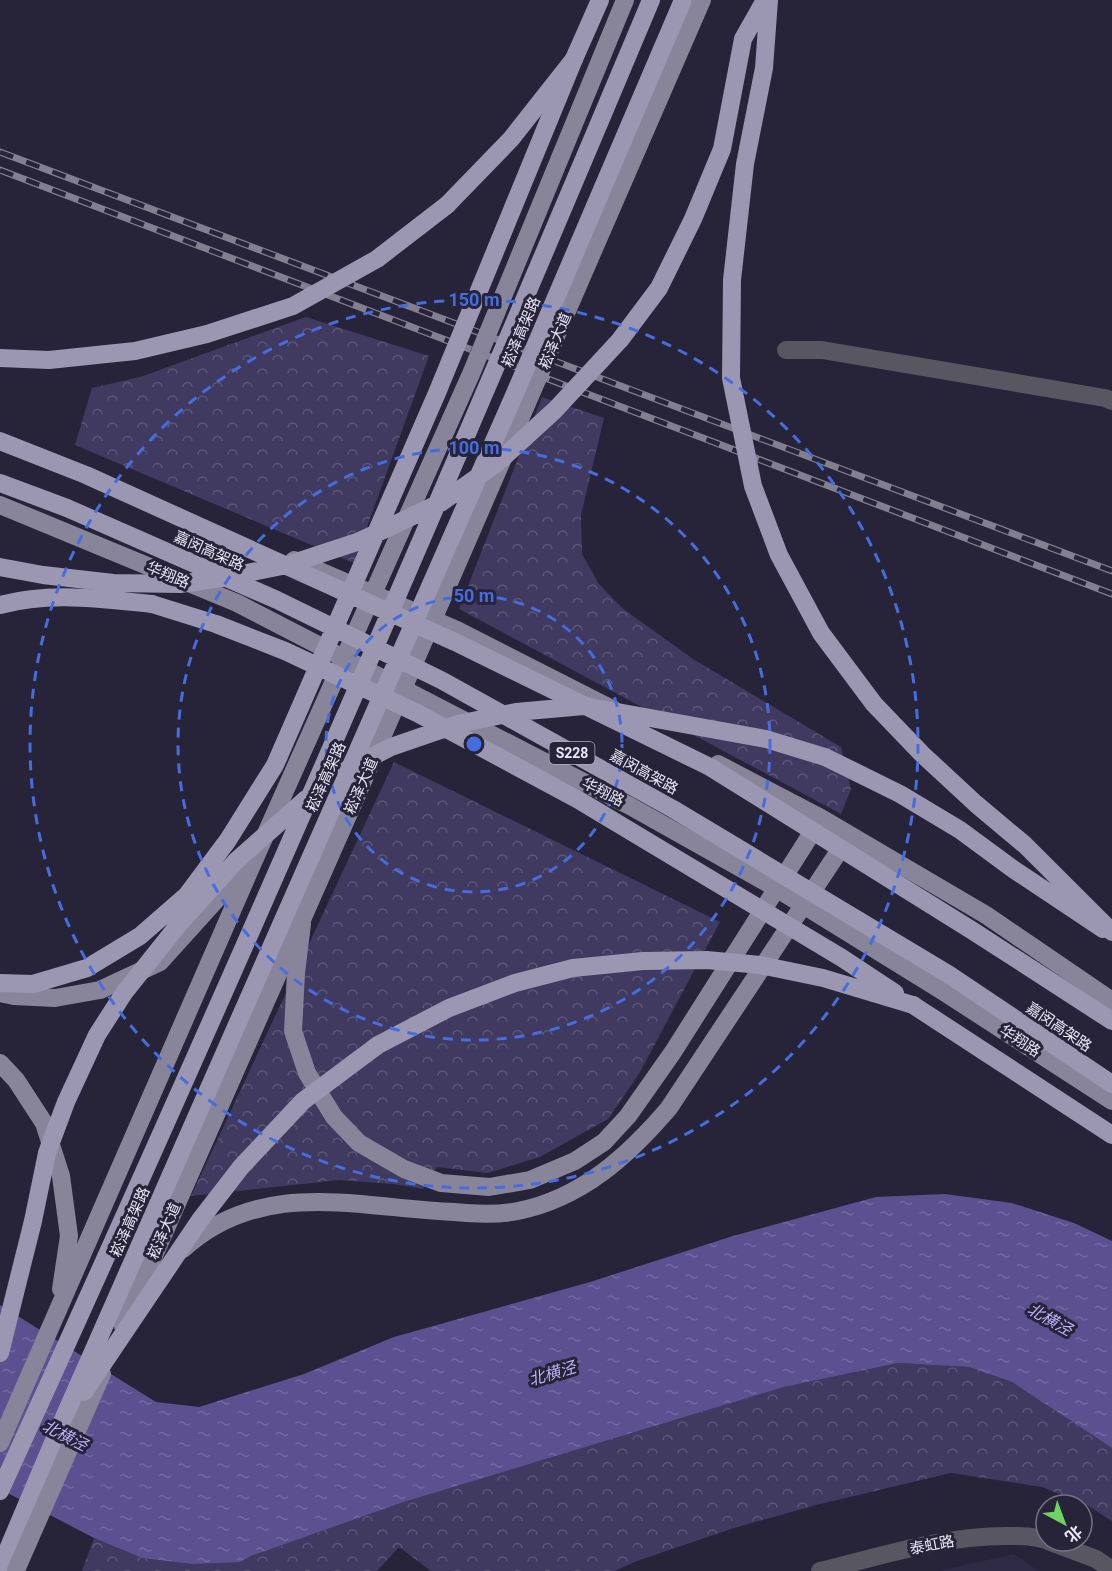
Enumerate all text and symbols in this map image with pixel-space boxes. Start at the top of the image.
text: 150 m [448,289,500,310]
street label: 崧泽高架路 [498,294,544,370]
street label: 崧泽大道 [535,310,575,372]
text: 100 m [448,437,500,458]
street label: 嘉闵高架路 [171,528,247,574]
street label: 华翔路 [144,558,192,592]
text: 50 m [454,585,494,606]
centre of rings [464,734,484,754]
street label: 崧泽高架路 [303,739,349,815]
road number: S228 [550,742,594,764]
street label: 嘉闵高架路 [607,746,681,798]
street label: 崧泽大道 [341,755,381,817]
street label: 华翔路 [579,774,627,810]
street label: 嘉闵高架路 [1023,999,1095,1055]
street label: 华翔路 [996,1021,1044,1061]
street label: 崧泽高架路 [107,1184,153,1260]
street label: 崧泽大道 [144,1200,184,1262]
water label: 北横泾 [1024,1299,1077,1340]
water label: 北横泾 [526,1357,580,1390]
water label: 北横泾 [39,1416,92,1456]
north arrow [1034,1493,1094,1553]
text: 北 [1061,1522,1086,1546]
street label: 泰虹路 [908,1532,956,1558]

